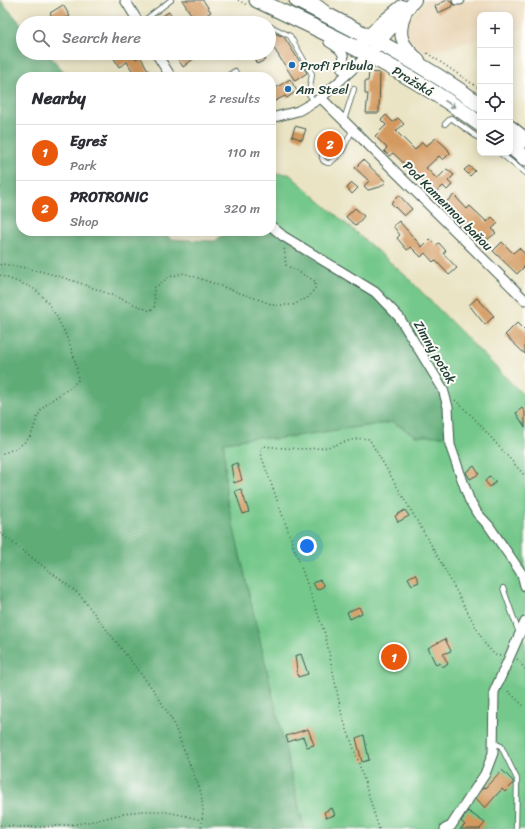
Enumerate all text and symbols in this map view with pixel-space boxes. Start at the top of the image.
map controls [477,12,513,156]
button: + [477,12,513,48]
search box [16,16,276,60]
text: Search here [62,25,141,51]
icon: search [30,27,52,49]
button: − [477,48,513,84]
place label: Profi Pribula [300,54,374,77]
street label: Pražská [388,59,439,103]
marker: Profi Pribula [287,60,297,70]
place label: Am Steel [295,78,349,101]
text: Nearby [32,83,86,113]
marker: Am Steel [283,84,293,94]
button: locate [477,84,513,120]
text: 2 results [209,87,260,110]
one-way arrow [444,100,455,108]
button: layers [477,120,513,156]
text: Egreš [70,128,107,154]
pin: 2 [317,129,343,159]
text: 1 [42,141,48,164]
text: 110 m [227,141,260,164]
text: Park [70,154,97,177]
street label: Pod Kamennou baňou [397,155,499,257]
text: PROTRONIC [70,184,148,210]
text: 2 [41,197,49,220]
text: 320 m [224,197,260,220]
text: Shop [70,210,98,233]
street label: Zimný potok [407,316,463,388]
your location [297,536,317,556]
pin: 1 [381,642,407,672]

